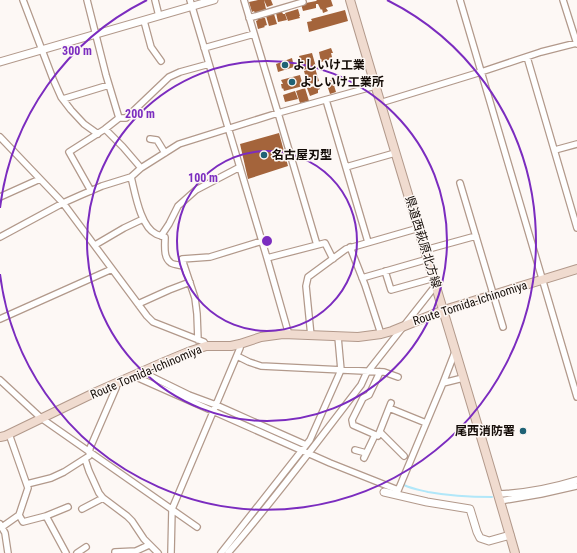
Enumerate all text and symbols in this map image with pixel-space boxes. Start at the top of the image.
text: 300 m [62,44,92,58]
place label: よしいけ工業 [293,58,365,72]
marker: よしいけ工業 [280,60,290,70]
place label: よしいけ工業所 [300,75,384,89]
marker: よしいけ工業所 [287,77,297,87]
text: 200 m [125,107,155,121]
place label: 名古屋刃型 [272,148,332,162]
marker: 名古屋刃型 [259,150,269,160]
text: 100 m [188,171,218,185]
street label: 県道西萩原北方線 [402,194,444,290]
centre of rings [260,234,274,248]
street label: Route Tomida-Ichinomiya [411,278,529,328]
street label: Route Tomida-Ichinomiya [88,342,204,402]
place label: 尾西消防署 [455,424,515,438]
marker: 尾西消防署 [518,426,528,436]

